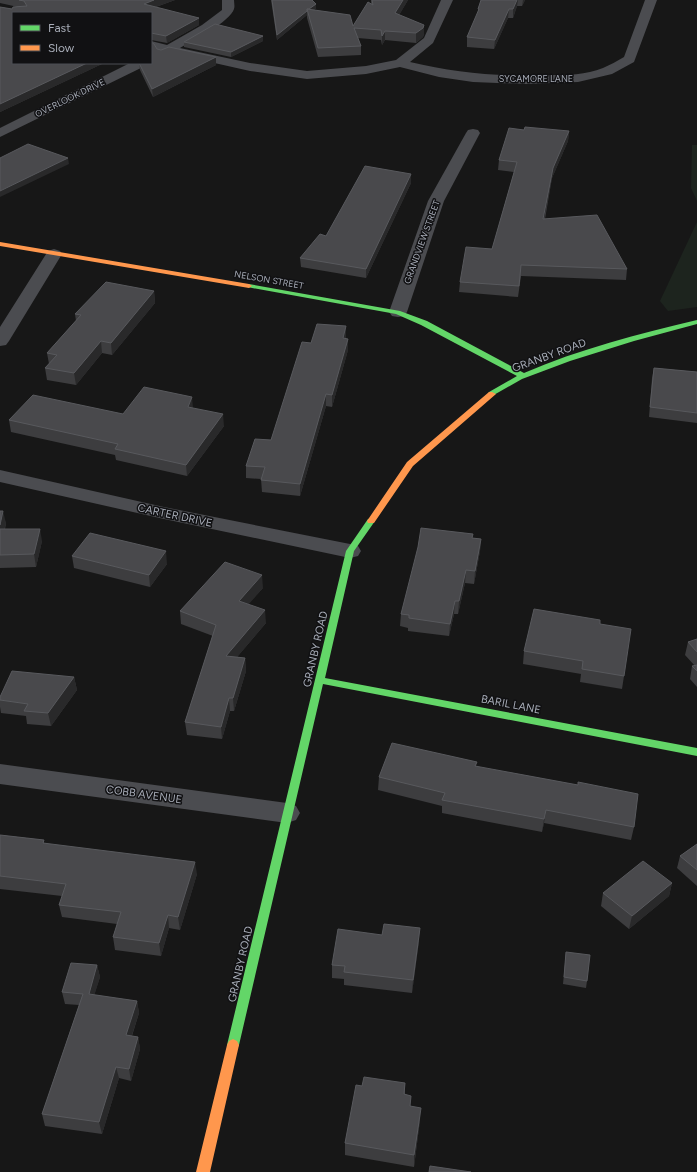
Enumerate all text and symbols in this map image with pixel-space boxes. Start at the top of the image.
legend [12,12,152,64]
text: Fast [48,21,71,35]
text: Slow [48,41,75,55]
street label: SYCAMORE LANE [499,73,573,84]
street label: OVERLOOK DRIVE [33,76,106,119]
street label: GRANDVIEW STREET [401,198,442,285]
street label: NELSON STREET [233,268,305,291]
street label: GRANBY ROAD [510,336,588,375]
street label: CARTER DRIVE [136,501,213,530]
street label: GRANBY ROAD [300,609,331,688]
street label: BARIL LANE [480,692,542,717]
street label: COBB AVENUE [105,783,183,806]
street label: GRANBY ROAD [225,924,256,1003]

